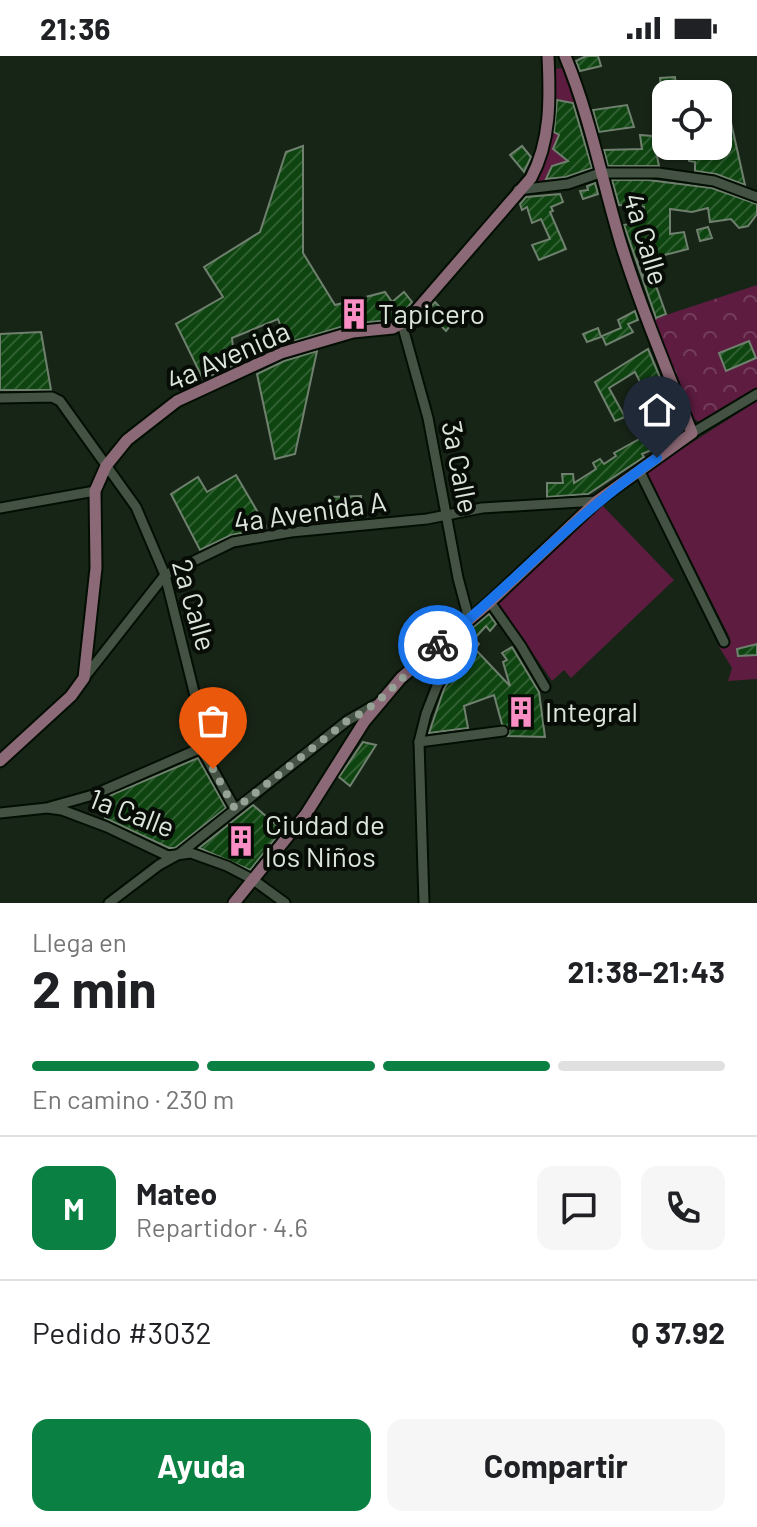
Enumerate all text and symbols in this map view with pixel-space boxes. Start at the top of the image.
text: 21:36 [40,10,110,46]
map controls [652,80,732,160]
button: locate [652,80,732,160]
street label: 4a Calle [617,189,677,289]
place label: Tapicero [378,296,485,330]
building icon: Tapicero [337,297,371,331]
street label: 4a Avenida [161,313,294,397]
pin [623,376,691,458]
icon: home [635,388,679,432]
street label: 3a Calle [435,418,487,516]
street label: 4a Avenida A [231,483,388,539]
street label: 2a Calle [166,555,224,655]
courier [398,605,478,685]
icon: bike [416,623,460,667]
pin [179,687,247,769]
place label: Integral [545,694,638,728]
building icon: Integral [504,695,538,729]
icon: bag [191,699,235,743]
street label: 1a Calle [85,780,180,844]
place label: Ciudad de los Niños [265,807,385,873]
building icon: Ciudad de los Niños [224,824,258,858]
text: Llega en [32,926,127,957]
text: 21:38–21:43 [568,953,725,989]
text: 2 min [32,956,157,1018]
text: En camino · 230 m [32,1083,234,1114]
button: chat [537,1166,621,1250]
button: phone [641,1166,725,1250]
text: Mateo [136,1175,217,1211]
text: M [63,1190,85,1226]
text: Repartidor · 4.6 [136,1211,308,1242]
text: Pedido #3032 [32,1314,212,1350]
text: Q 37.92 [631,1314,725,1350]
button: Ayuda [32,1419,371,1511]
button: Compartir [387,1419,725,1511]

